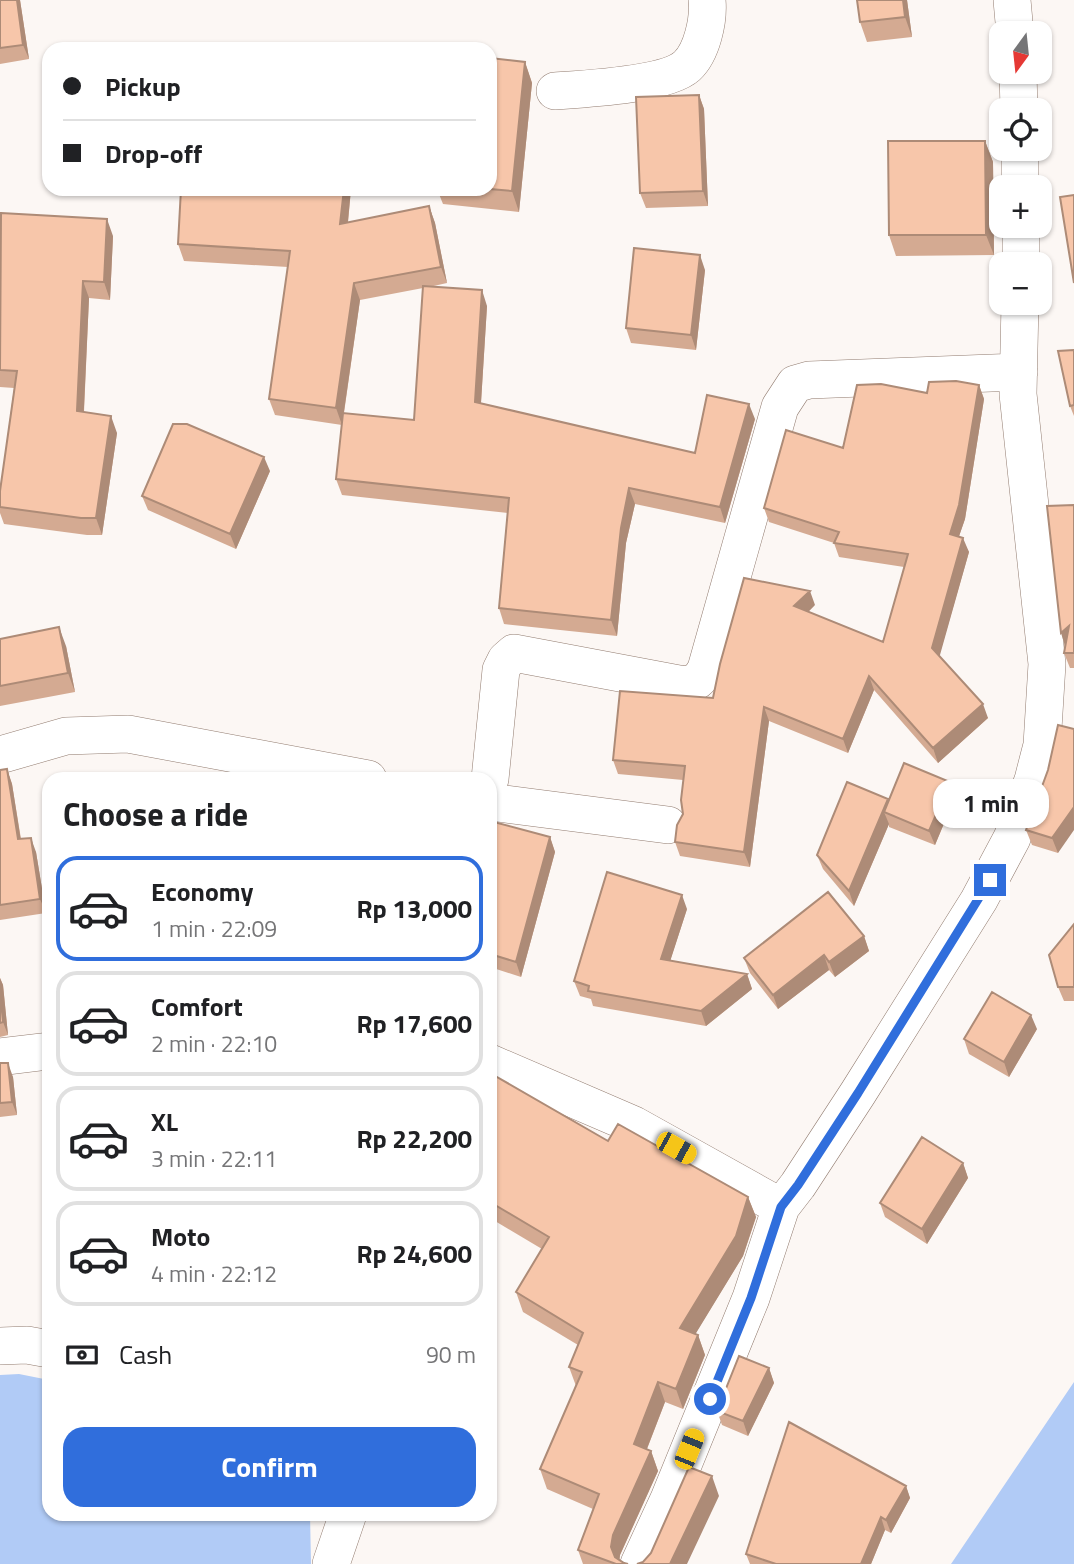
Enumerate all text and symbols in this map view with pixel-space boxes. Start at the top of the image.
north arrow [989,21,1052,84]
map controls [989,21,1052,315]
text: Pickup [105,67,181,106]
button: locate [989,98,1052,161]
text: Drop-off [105,134,202,173]
button: + [989,175,1052,238]
button: − [989,252,1052,315]
callout: 1 min [932,778,1048,828]
text: 1 min [963,786,1019,821]
text: Choose a ride [63,790,248,838]
route end [974,864,1006,896]
text: Economy [151,872,253,911]
icon: car [67,877,130,940]
text: Rp 13,000 [356,889,472,928]
text: 1 min · 22:09 [151,911,277,946]
text: Comfort [151,987,243,1026]
icon: car [67,992,130,1055]
text: Rp 17,600 [356,1004,472,1043]
text: 2 min · 22:10 [151,1026,277,1061]
text: XL [151,1102,178,1141]
icon: car [67,1107,130,1170]
text: Rp 22,200 [356,1119,472,1158]
car [653,1129,700,1167]
text: 3 min · 22:11 [151,1141,277,1176]
text: Moto [151,1217,210,1256]
icon: car [67,1222,130,1285]
text: Rp 24,600 [356,1234,472,1273]
text: 4 min · 22:12 [151,1256,277,1291]
text: Cash [119,1335,172,1374]
icon: cash [63,1336,101,1374]
text: 90 m [426,1337,476,1372]
route start [694,1383,726,1415]
car [672,1426,707,1472]
button: Confirm [63,1427,476,1507]

